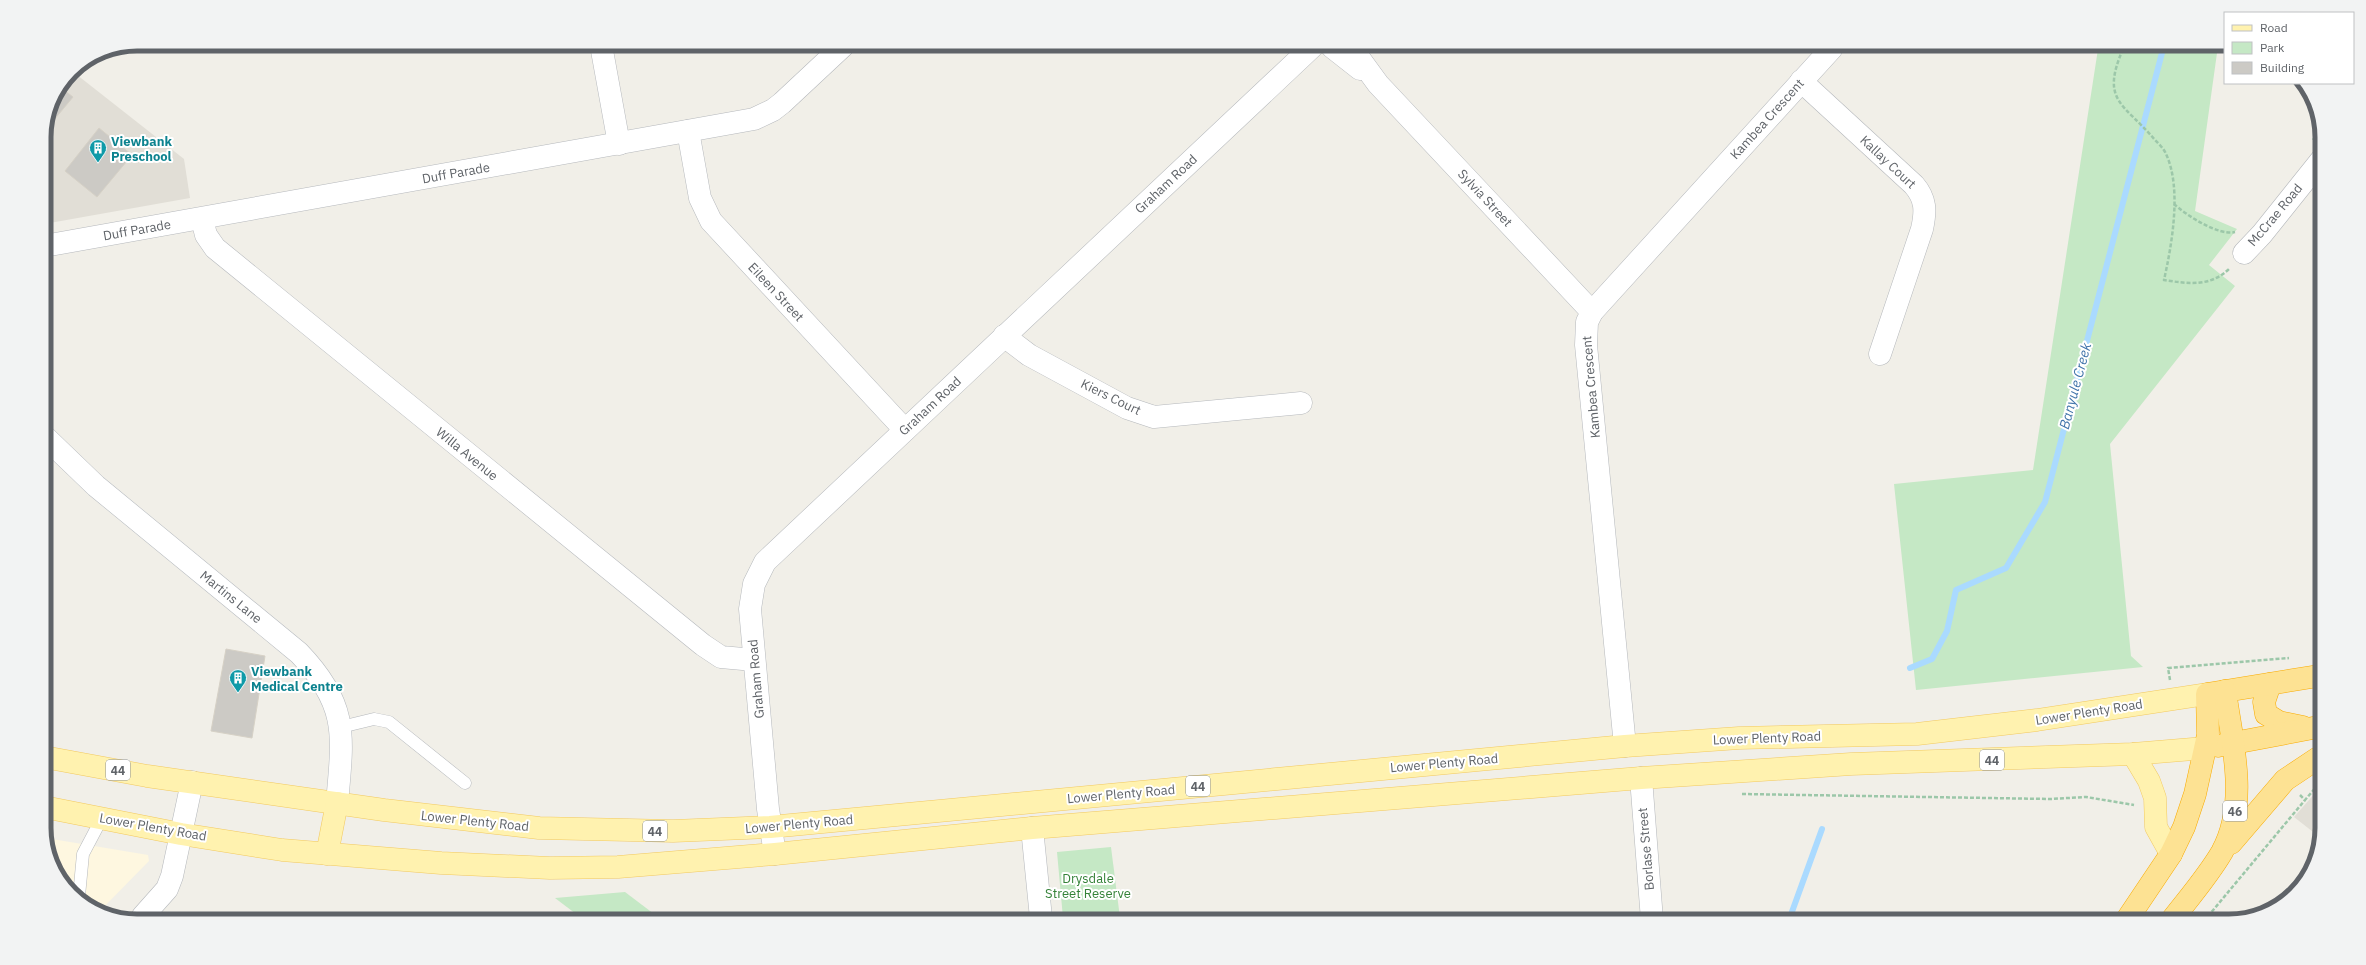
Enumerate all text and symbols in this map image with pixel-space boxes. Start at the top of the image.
legend [2224,12,2354,84]
text: Road [2260,20,2288,35]
text: Park [2260,40,2285,55]
text: Building [2260,60,2305,75]
street label: Kambea Crescent [1726,75,1808,163]
street label: Kallay Court [1856,132,1920,192]
place label: Viewbank Preschool [111,133,172,165]
building icon: Viewbank Preschool [88,138,108,163]
street label: Graham Road [1131,151,1201,217]
street label: Duff Parade [421,159,491,187]
street label: Sylvia Street [1454,166,1516,230]
street label: McCrae Road [2244,180,2306,250]
street label: Duff Parade [102,216,172,244]
street label: Eileen Street [744,259,808,325]
street label: Kambea Crescent [1578,335,1604,439]
water label: Banyule Creek [2055,340,2095,431]
street label: Graham Road [895,373,965,439]
street label: Kiers Court [1078,375,1144,419]
street label: Willa Avenue [432,424,502,484]
street label: Martins Lane [197,567,265,627]
street label: Graham Road [744,639,768,719]
place label: Viewbank Medical Centre [251,663,343,695]
building icon: Viewbank Medical Centre [228,668,248,693]
street label: Lower Plenty Road [2034,695,2144,729]
street label: Lower Plenty Road [1713,728,1821,748]
street label: Lower Plenty Road [1389,750,1499,776]
road number: 44 [1980,750,2004,770]
road number: 44 [106,760,130,780]
road number: 44 [1186,776,1210,796]
street label: Lower Plenty Road [1066,781,1176,807]
road number: 46 [2223,801,2247,821]
street label: Lower Plenty Road [420,807,530,835]
street label: Borlase Street [1634,807,1658,891]
street label: Lower Plenty Road [98,809,208,845]
street label: Lower Plenty Road [744,811,854,837]
road number: 44 [643,821,667,841]
park label: Drysdale Street Reserve [1045,870,1131,902]

